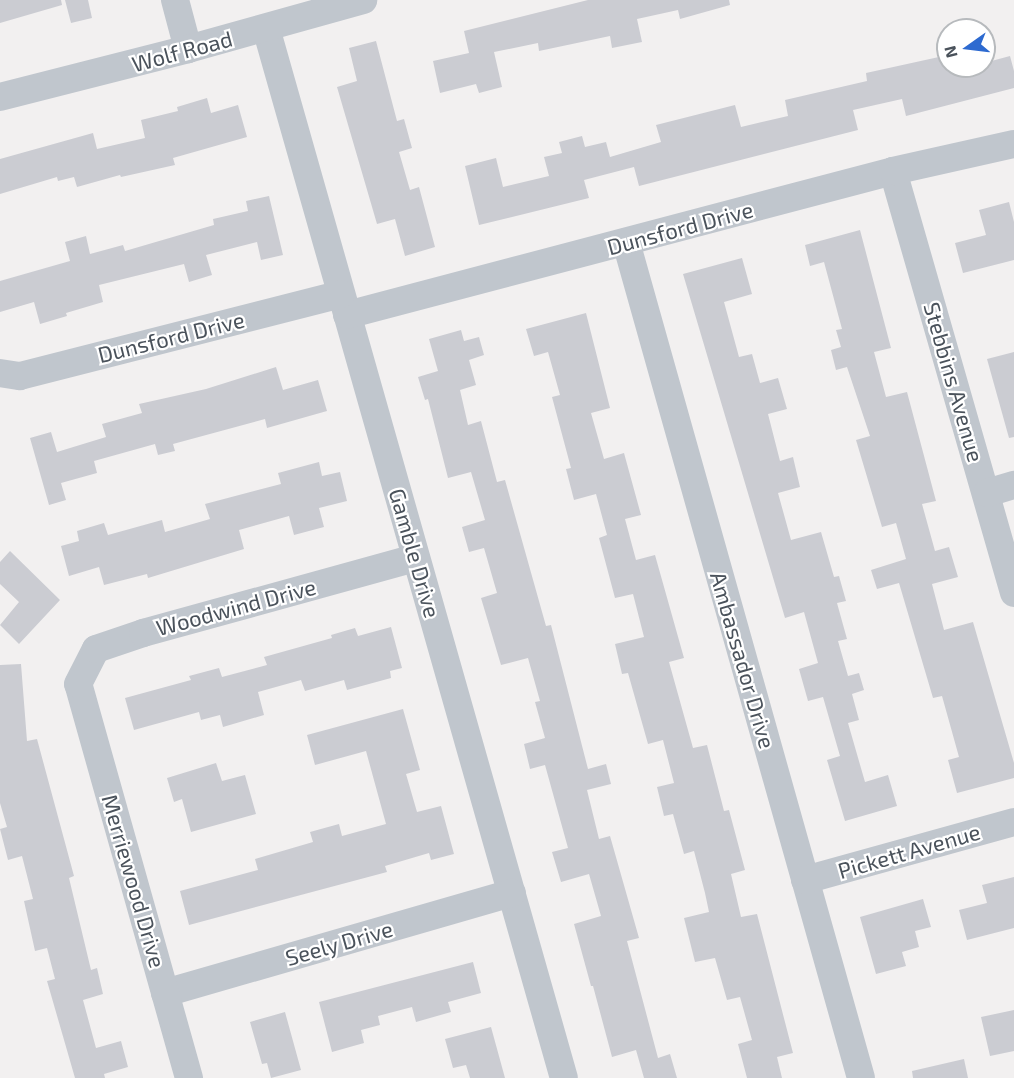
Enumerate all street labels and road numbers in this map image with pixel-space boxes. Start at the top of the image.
street label: Wolf Road [129,25,235,77]
street label: Dunsford Drive [604,196,756,260]
street label: Stebbins Avenue [918,299,990,465]
street label: Dunsford Drive [95,306,247,368]
street label: Gamble Drive [384,485,446,621]
street label: Ambassador Drive [705,568,781,752]
street label: Woodwind Drive [153,573,319,641]
street label: Merriewood Drive [97,791,171,971]
street label: Pickett Avenue [835,818,983,884]
street label: Seely Drive [282,915,396,971]

